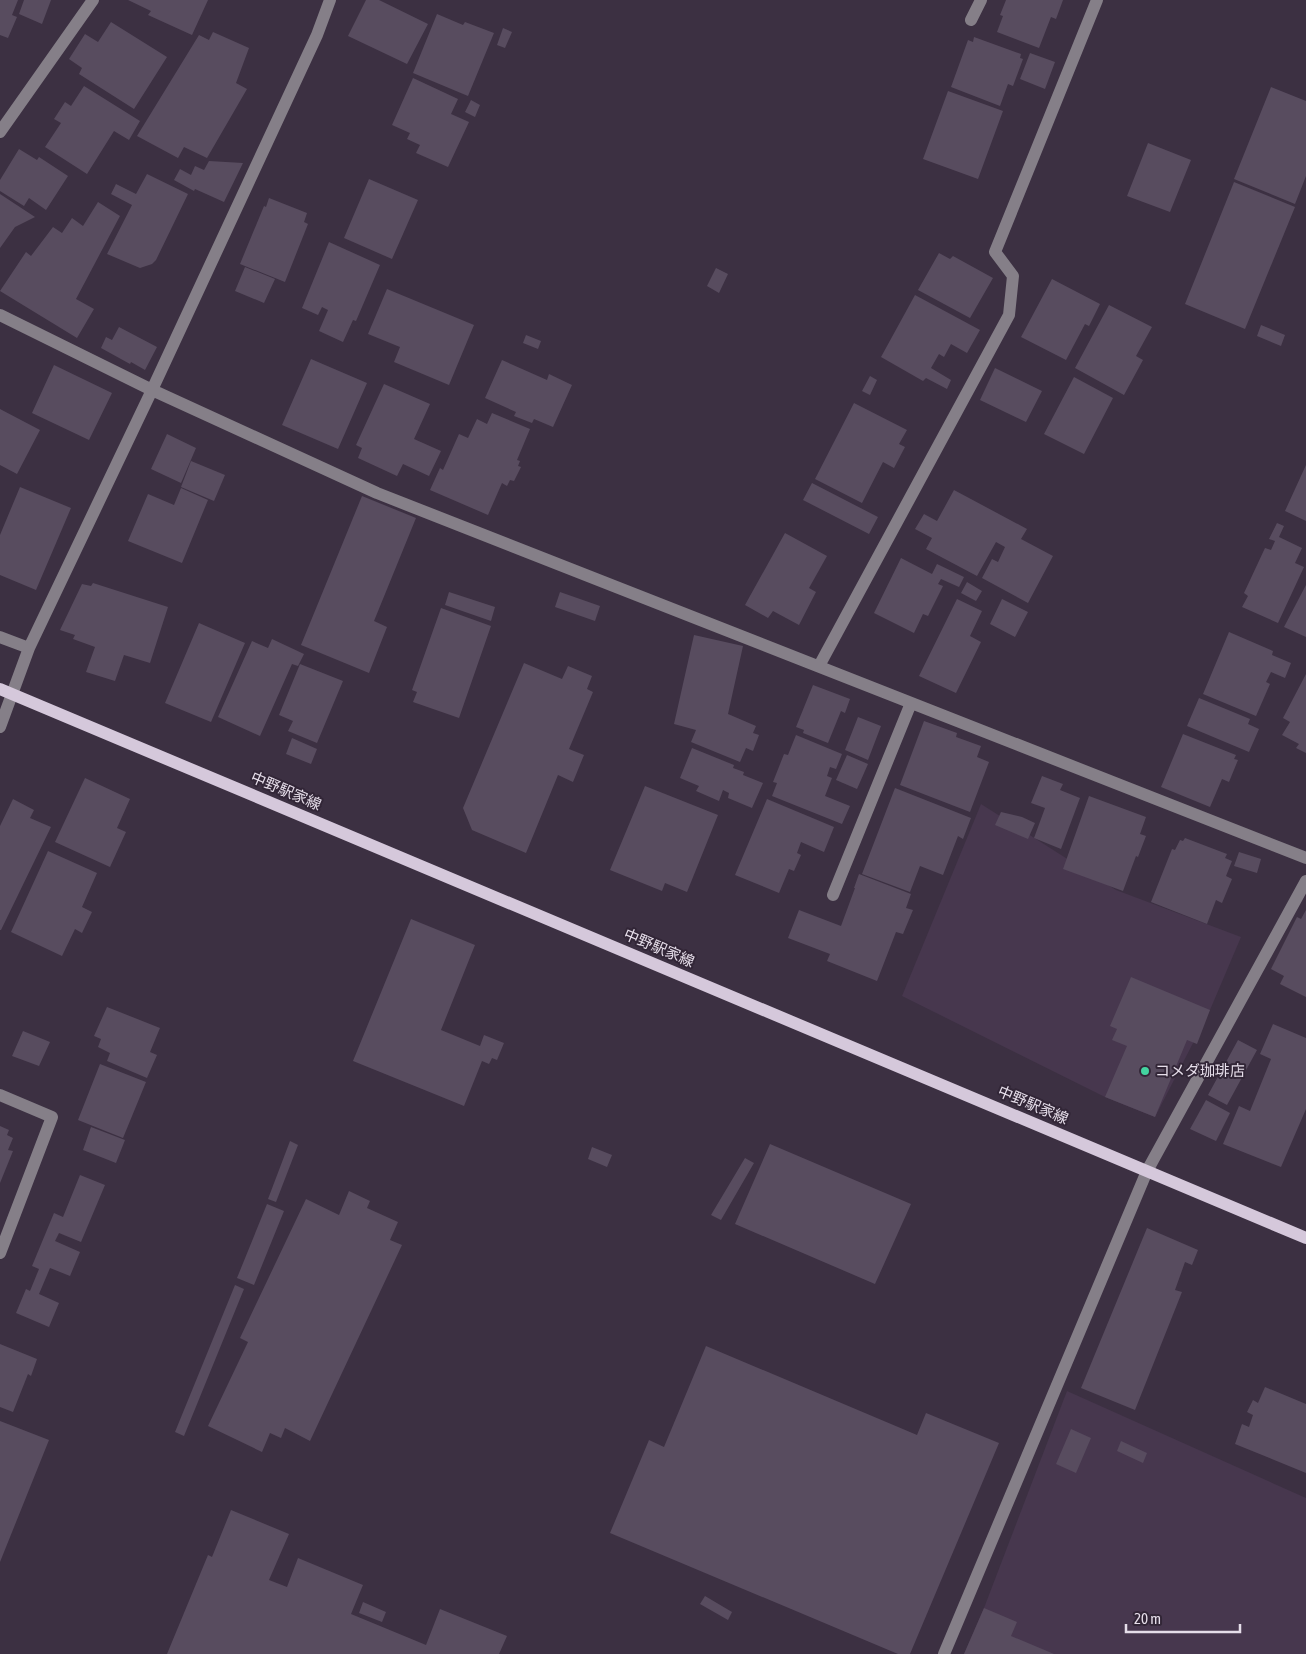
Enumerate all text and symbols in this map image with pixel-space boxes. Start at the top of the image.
street label: 中野駅家線 [248,768,324,813]
street label: 中野駅家線 [621,925,697,970]
place label: コメダ珈琲店 [1155,1062,1245,1079]
marker: コメダ珈琲店 [1139,1065,1151,1077]
street label: 中野駅家線 [995,1082,1071,1127]
scale bar [1126,1602,1240,1634]
text: 20 m [1134,1610,1161,1627]

